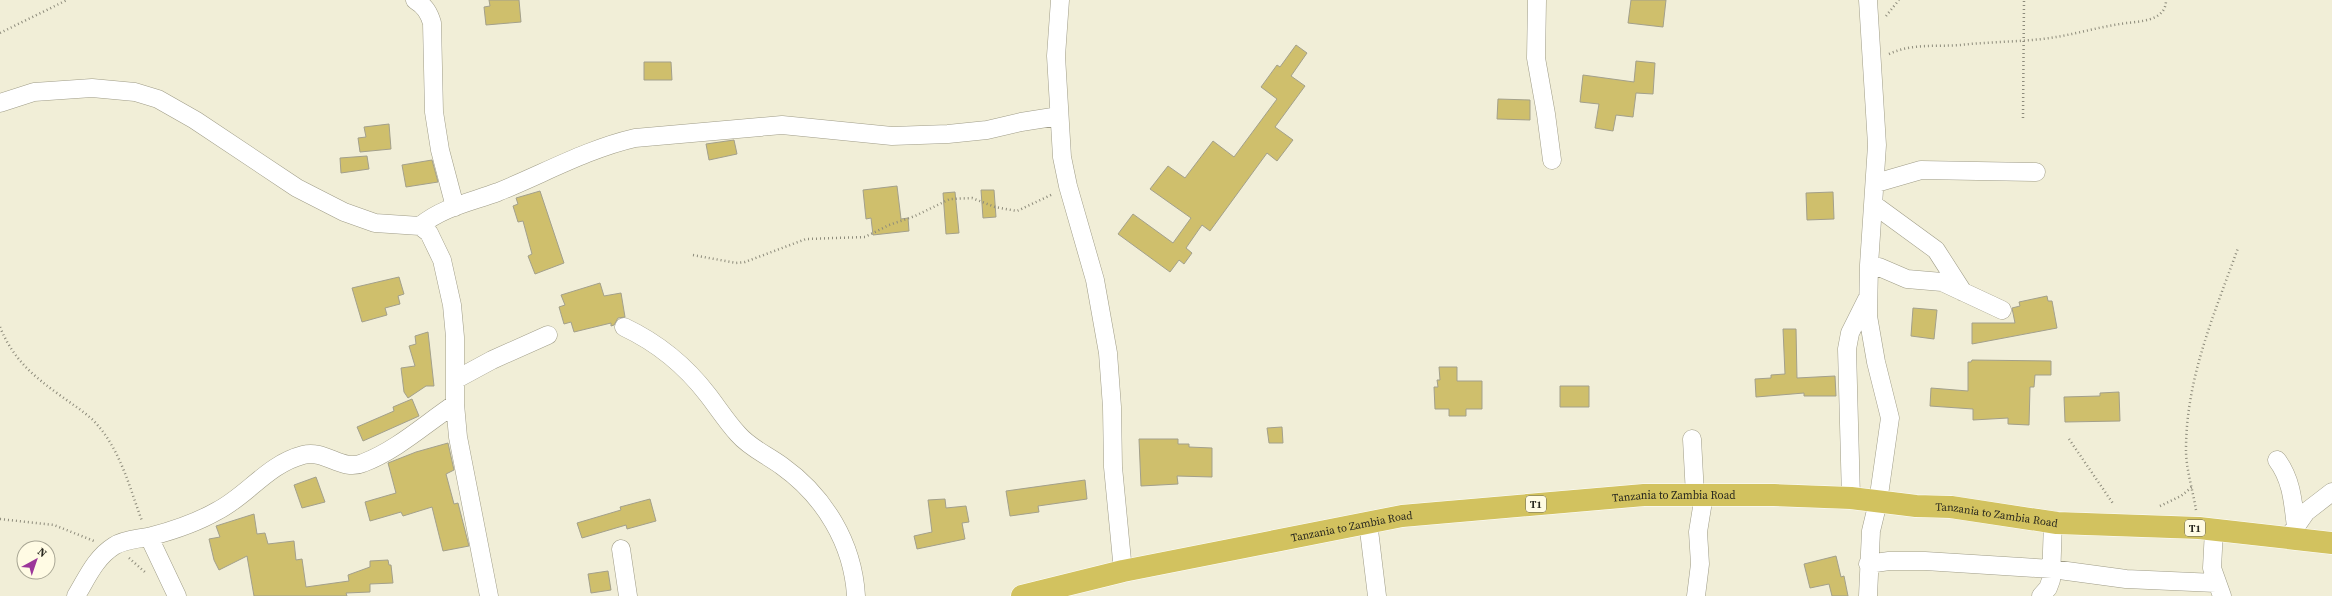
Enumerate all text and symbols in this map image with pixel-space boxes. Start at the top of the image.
street label: Tanzania to Zambia Road [1611,488,1736,506]
road number: T1 [1526,496,1546,512]
street label: Tanzania to Zambia Road [1935,500,2060,531]
street label: Tanzania to Zambia Road [1290,508,1414,546]
road number: T1 [2185,520,2205,536]
north arrow [16,540,56,580]
text: N [34,544,50,561]

